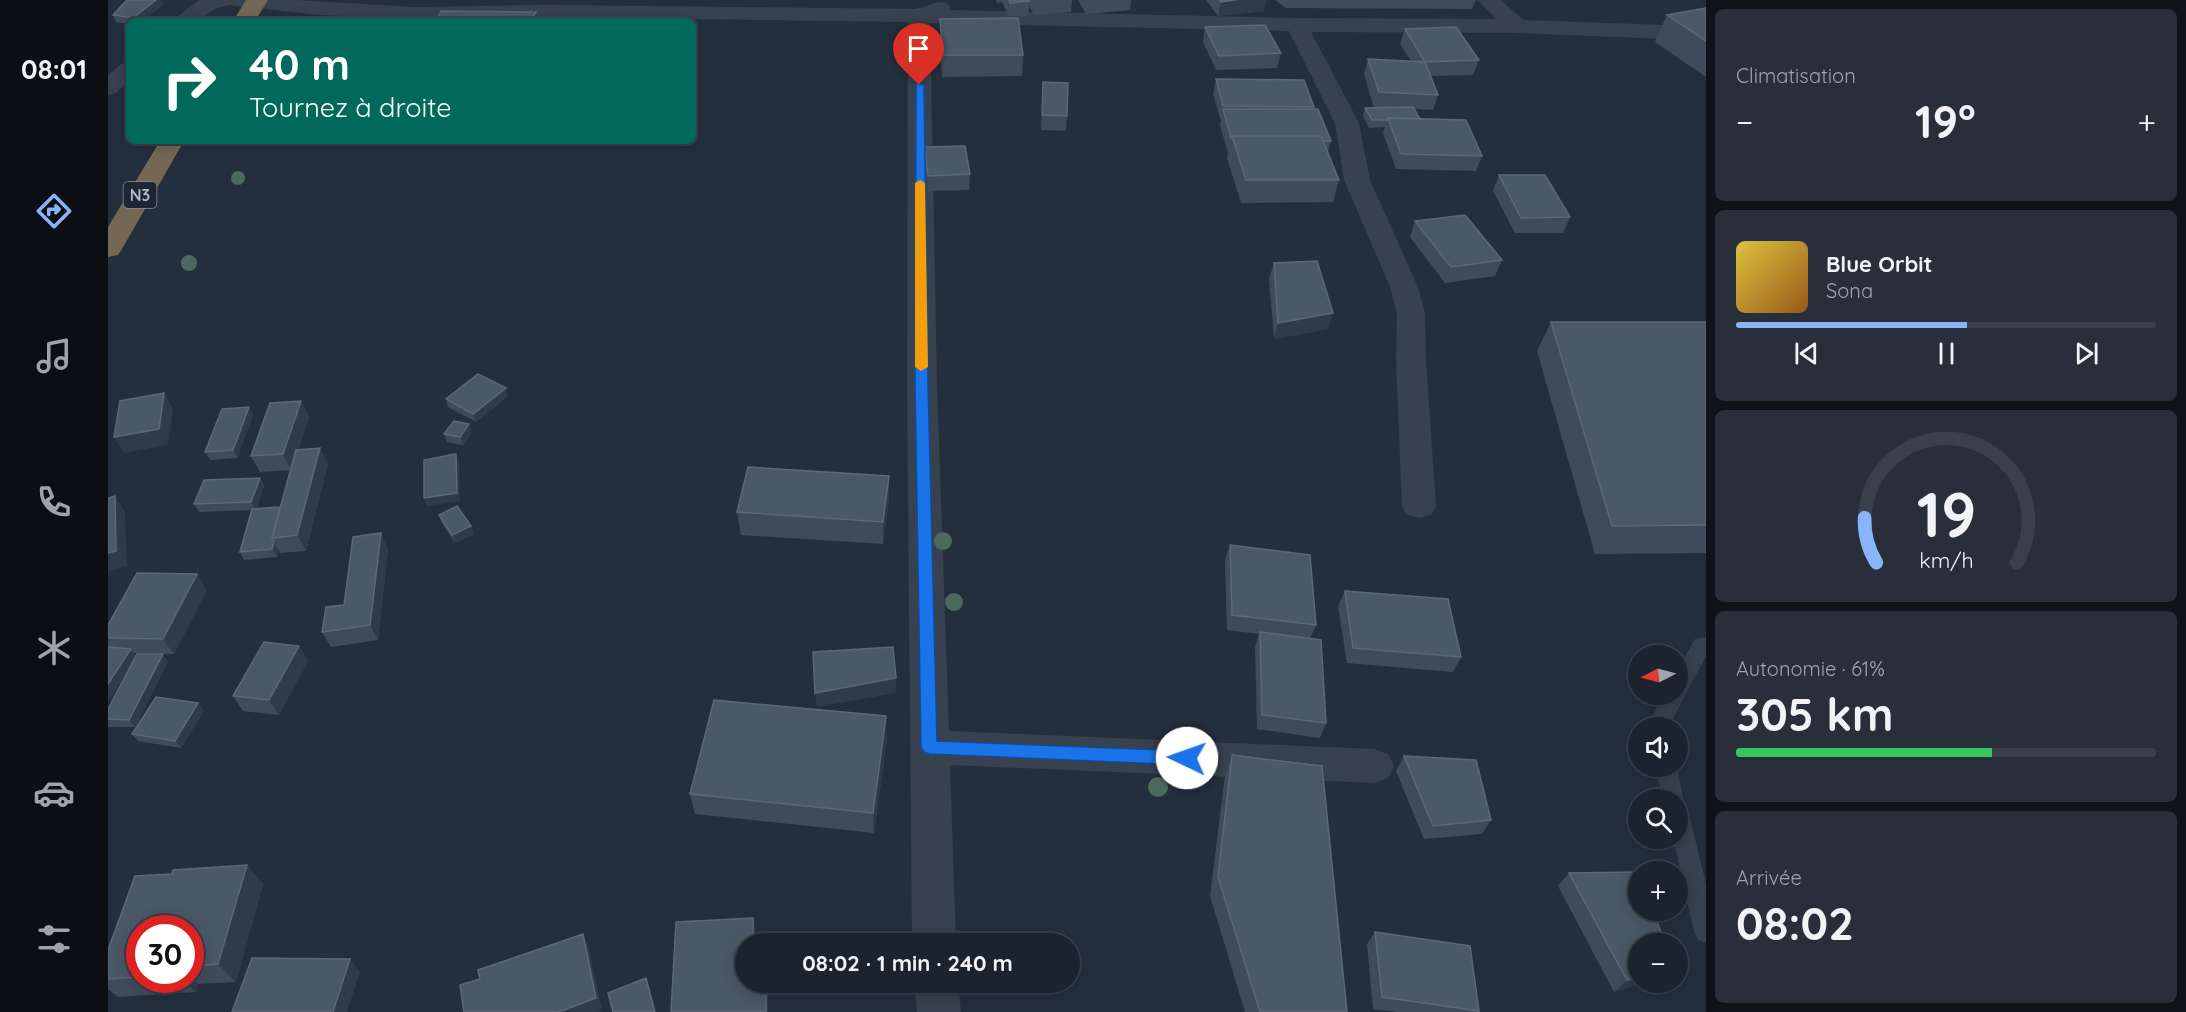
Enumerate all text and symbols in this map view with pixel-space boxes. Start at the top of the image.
pin [893,23,944,85]
icon: arrive [902,32,935,65]
text: 40 m [249,38,350,91]
icon: right [150,42,228,120]
text: 08:01 [21,52,87,86]
text: Climatisation [1736,63,1856,88]
text: Tournez à droite [249,90,452,124]
text: 19° [1915,93,1976,149]
text: − [1736,101,1753,142]
text: + [2137,101,2156,142]
road number: N3 [123,182,156,208]
icon: directions [33,190,75,232]
text: Blue Orbit [1826,250,1932,278]
text: Sona [1826,278,1873,303]
icon: music [33,335,75,377]
icon: previous [1790,337,1823,370]
icon: pause [1930,337,1963,370]
icon: next [2070,337,2103,370]
text: 19 [1916,475,1976,553]
icon: phone [33,481,75,523]
text: km/h [1919,547,1973,573]
icon: climate [33,627,75,669]
north arrow [1628,645,1688,705]
map controls [1628,645,1688,993]
text: Autonomie · 61% [1736,656,1885,681]
text: 305 km [1736,686,1893,742]
button: sound [1628,717,1688,777]
position arrow [1155,726,1219,790]
icon: car [33,772,75,814]
button: search [1628,789,1688,849]
button: + [1628,861,1688,921]
text: Arrivée [1736,865,1802,890]
text: 08:02 [1736,895,1854,951]
speed limit sign: 30 [126,915,204,993]
icon: filters [33,918,75,960]
button: − [1628,933,1688,993]
text: 08:02 · 1 min · 240 m [802,949,1013,977]

